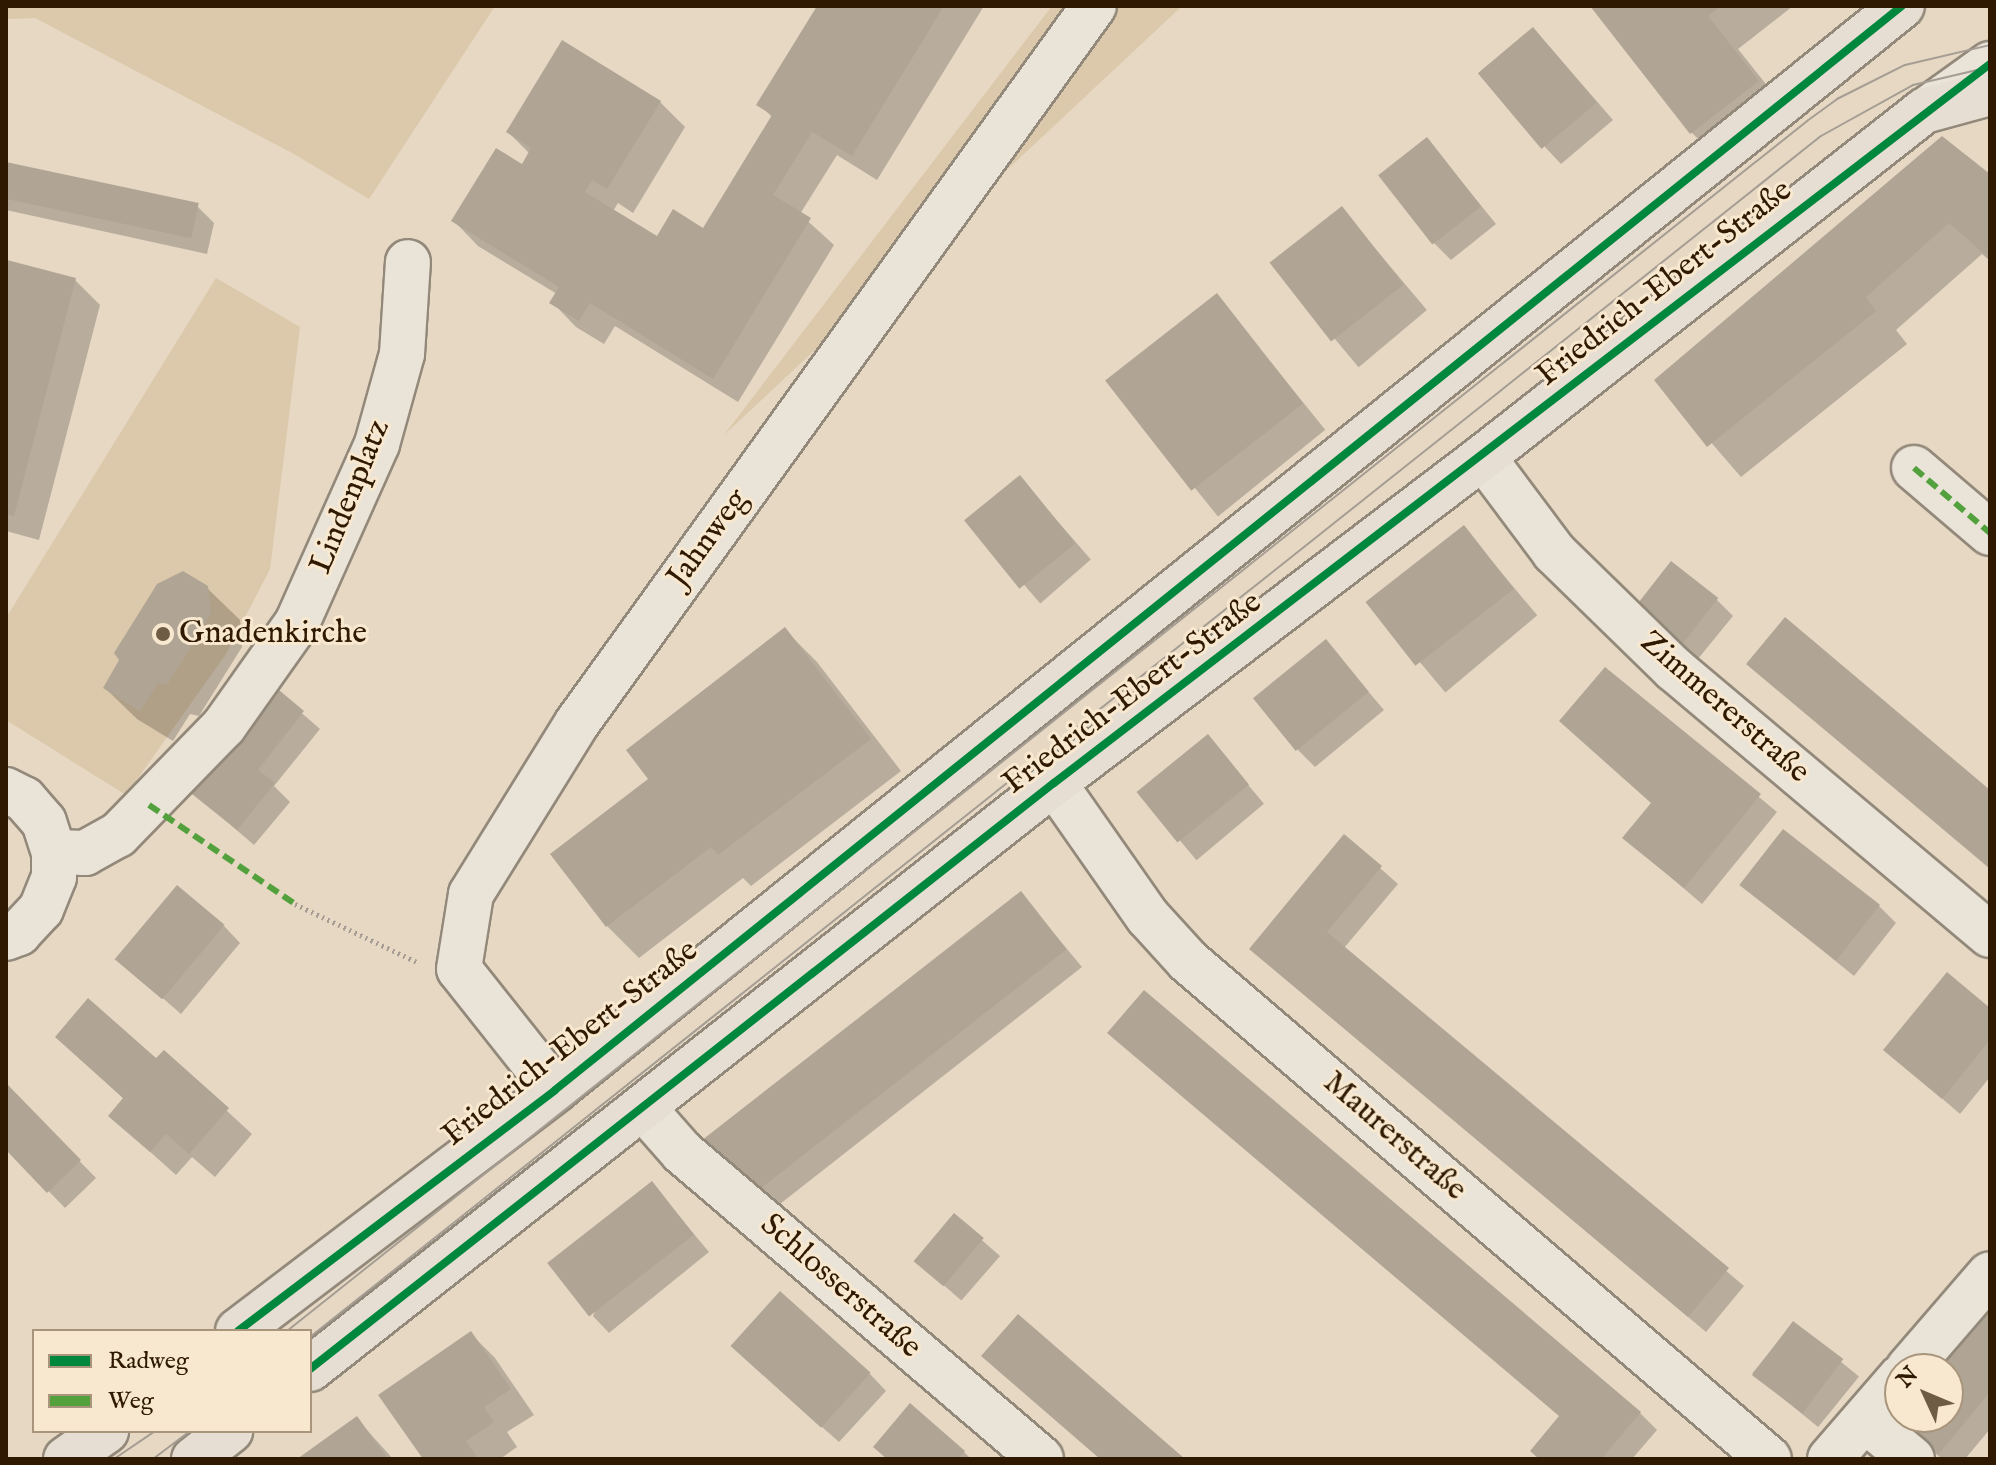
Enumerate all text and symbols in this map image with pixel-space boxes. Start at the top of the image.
street label: Friedrich-Ebert-Straße [1530,172,1800,396]
street label: Lindenplatz [303,414,399,580]
street label: Jahnweg [660,482,758,596]
street label: Friedrich-Ebert-Straße [996,584,1270,804]
place label: Gnadenkirche [179,615,367,653]
street label: Zimmererstraße [1631,624,1817,792]
marker: Gnadenkirche [154,625,172,643]
street label: Friedrich-Ebert-Straße [436,932,706,1156]
street label: Maurerstraße [1314,1064,1474,1210]
street label: Schlosserstraße [752,1207,928,1367]
legend [32,1329,312,1433]
text: Radweg [108,1346,189,1377]
north arrow [1884,1353,1964,1433]
text: N [1891,1361,1925,1394]
text: Weg [108,1386,154,1417]

